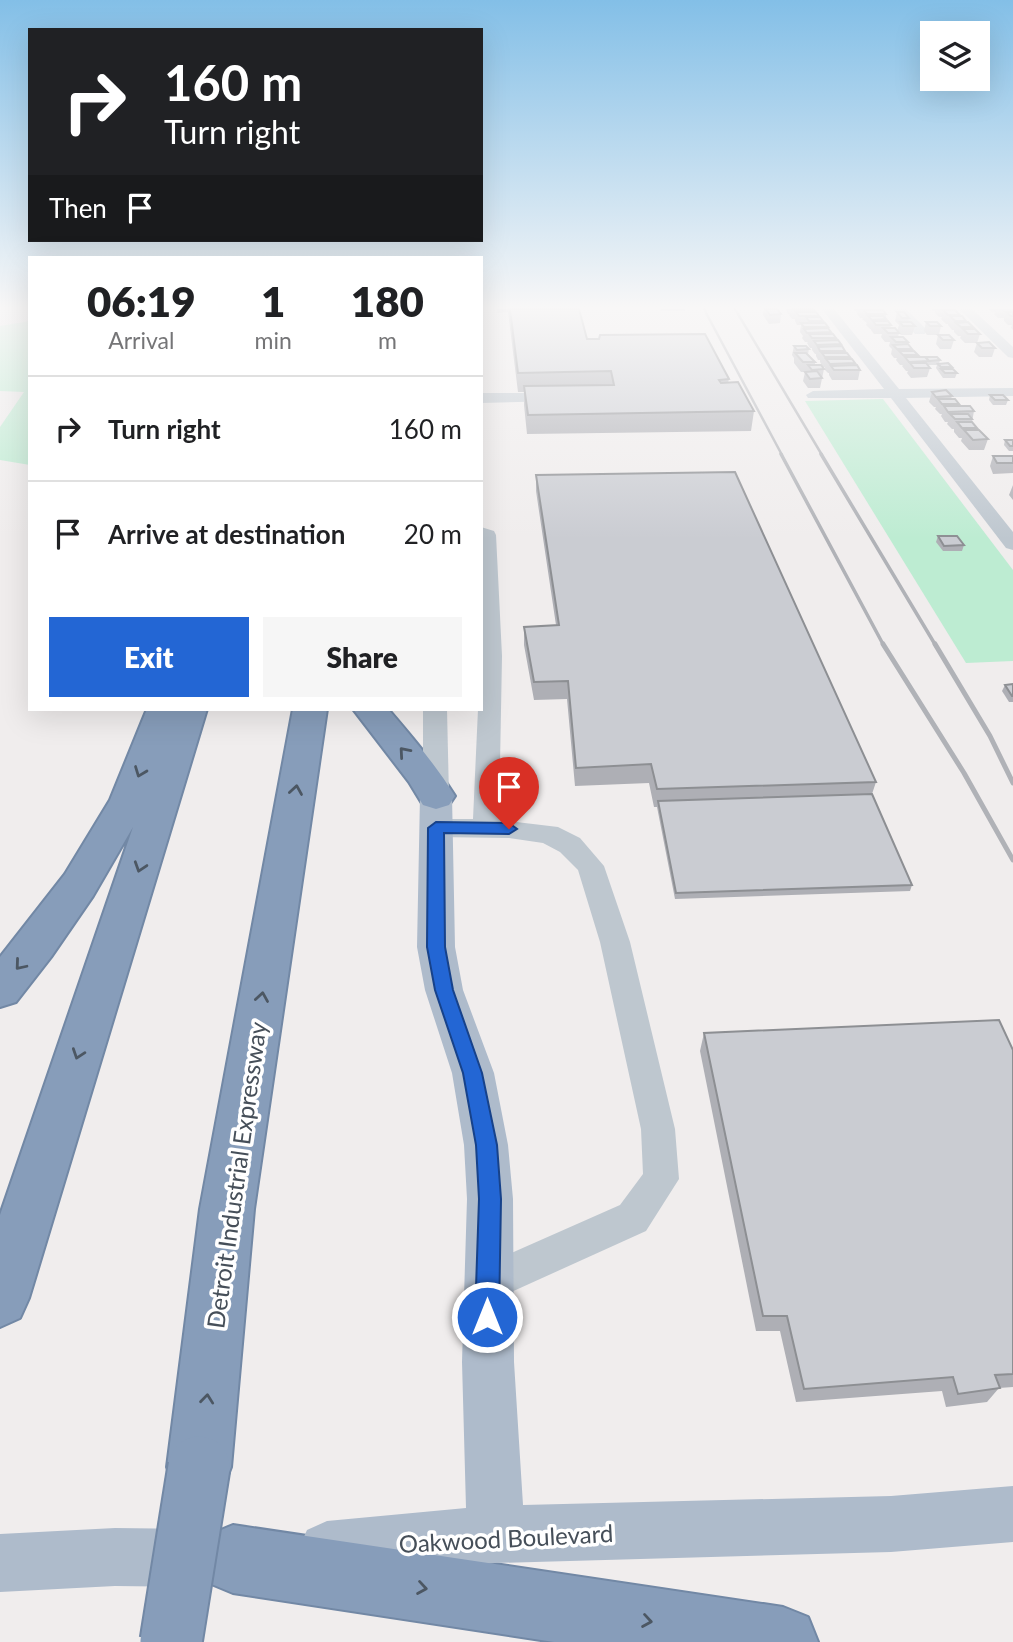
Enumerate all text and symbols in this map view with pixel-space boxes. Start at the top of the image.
map controls [920,21,990,91]
button: layers [920,21,990,91]
text: 160 m [164,53,302,111]
icon: right [49,56,140,147]
text: Turn right [164,112,300,151]
icon: arrive [121,189,159,227]
text: Then [49,192,107,224]
text: 06:19 [87,276,196,326]
text: 1 [261,276,285,326]
text: 180 [351,276,424,326]
text: Arrival [108,326,174,354]
text: min [255,326,292,354]
text: m [378,326,397,354]
icon: right [49,410,87,448]
text: Turn right [108,413,221,445]
text: 160 m [389,413,462,445]
icon: arrive [49,515,87,553]
text: Arrive at destination [108,518,345,550]
text: 20 m [404,518,462,550]
button: Exit [49,617,249,697]
button: Share [263,617,462,697]
one-way arrow [399,748,412,760]
pin [479,757,539,829]
one-way arrow [134,766,148,778]
icon: arrive [490,768,528,806]
one-way arrow [288,784,303,796]
one-way arrow [134,861,148,873]
one-way arrow [16,956,28,969]
one-way arrow [254,991,269,1003]
street label: Detroit Industrial Expressway [200,1019,272,1330]
one-way arrow [72,1048,86,1060]
position arrow [450,1280,524,1354]
one-way arrow [199,1394,214,1405]
street label: Oakwood Boulevard [398,1518,614,1558]
one-way arrow [416,1580,428,1595]
one-way arrow [641,1614,653,1629]

